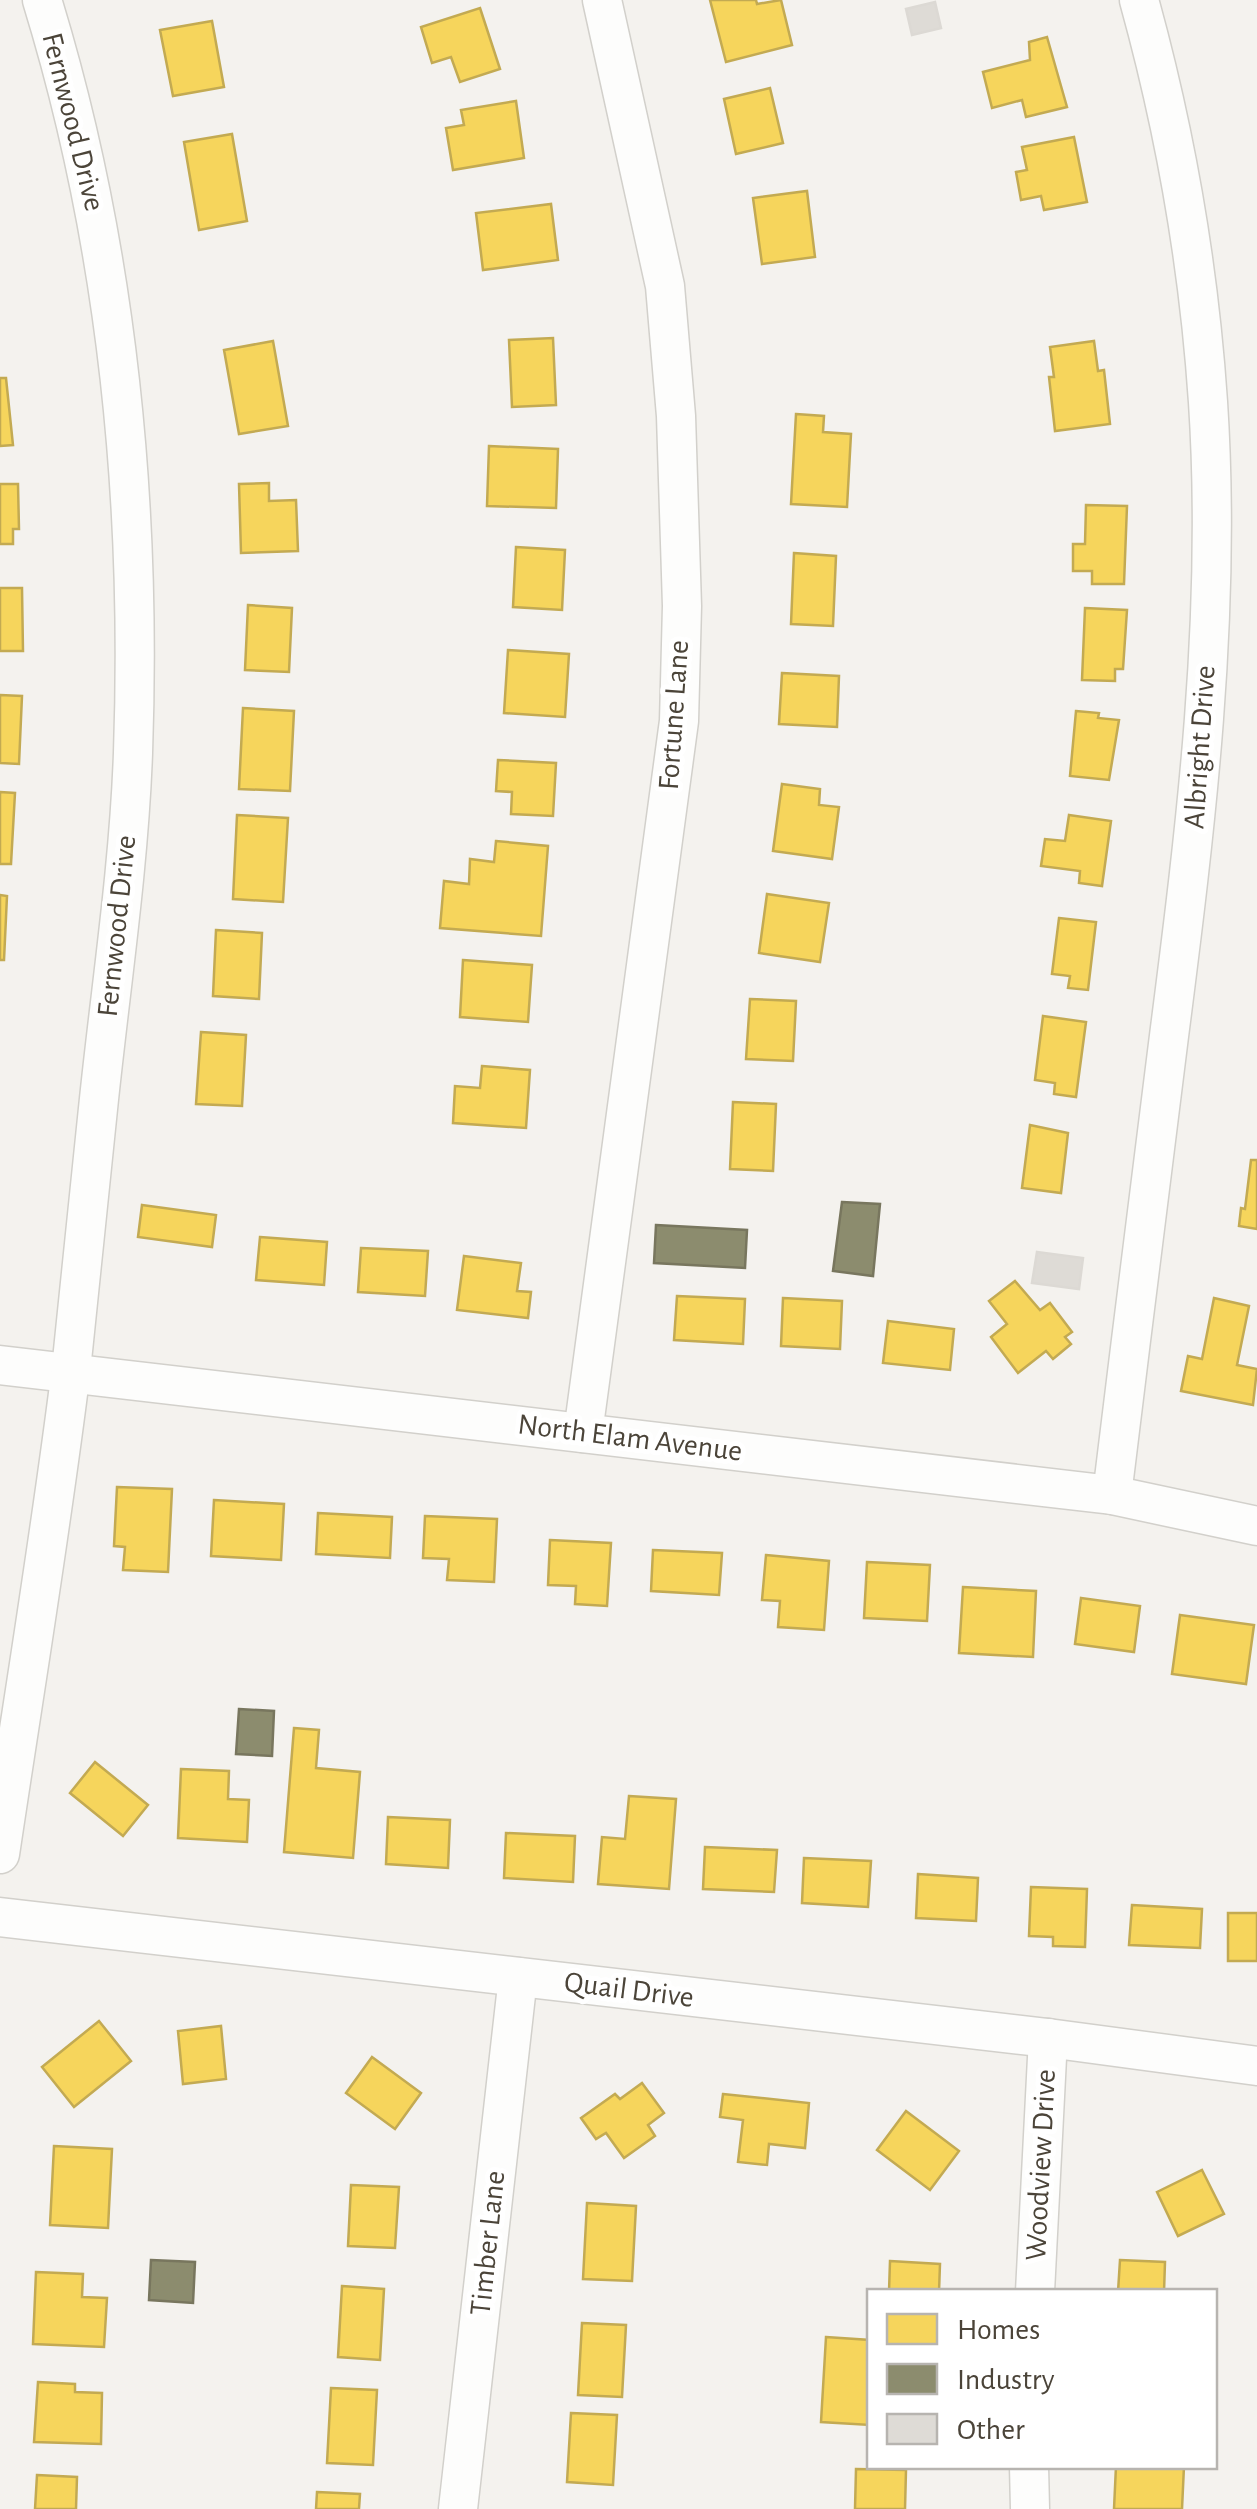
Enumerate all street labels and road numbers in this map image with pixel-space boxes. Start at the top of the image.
street label: Fernwood Drive [36,30,110,214]
street label: Fortune Lane [654,639,694,791]
street label: Albright Drive [1179,664,1221,830]
street label: Fernwood Drive [93,834,141,1018]
street label: North Elam Avenue [516,1409,744,1467]
street label: Quail Drive [562,1967,696,2013]
street label: Woodview Drive [1021,2068,1061,2262]
street label: Timber Lane [465,2169,511,2317]

